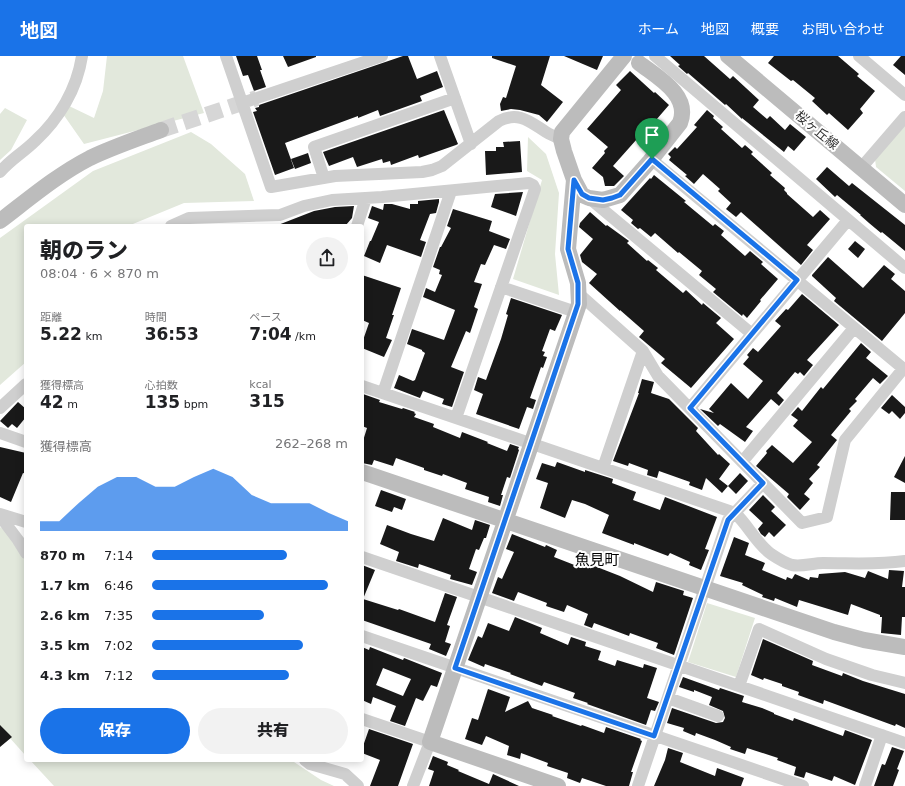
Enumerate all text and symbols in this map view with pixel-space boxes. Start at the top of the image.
text: 地図 [20,19,58,41]
text: ホーム [637,21,679,37]
text: 地図 [701,21,729,37]
text: 概要 [751,21,779,37]
text: お問い合わせ [801,21,885,37]
street label: 桜ヶ丘線 [792,108,842,152]
pin [635,118,669,159]
icon: arrive [641,124,663,146]
button: share [306,237,348,279]
text: 朝のラン [40,238,128,263]
text: 08:04 · 6 × 870 m [40,266,159,281]
text: 距離 [40,311,62,324]
text: 時間 [145,311,167,324]
text: ペース [249,311,282,324]
text: 5.22 [40,324,82,344]
text: 36:53 [145,324,199,344]
text: 7:04 [249,324,292,344]
text: km [82,330,103,343]
text: /km [292,330,316,343]
text: kcal [249,378,272,391]
text: 獲得標高 [40,379,84,392]
text: 心拍数 [145,379,178,392]
text: 315 [249,391,285,411]
text: 42 [40,392,64,412]
text: 135 [145,392,180,412]
text: m [64,398,78,411]
text: bpm [180,398,208,411]
text: 262–268 m [275,436,348,451]
text: 獲得標高 [40,439,92,454]
text: 870 m [40,548,85,563]
text: 7:14 [104,548,133,563]
district label: 魚見町 [574,551,620,569]
text: 1.7 km [40,578,90,593]
text: 6:46 [104,578,133,593]
text: 2.6 km [40,608,90,623]
text: 7:35 [104,608,133,623]
text: 3.5 km [40,638,90,653]
text: 7:02 [104,638,133,653]
text: 4.3 km [40,668,90,683]
text: 7:12 [104,668,133,683]
button: 保存 [40,708,190,754]
button: 共有 [198,708,348,754]

